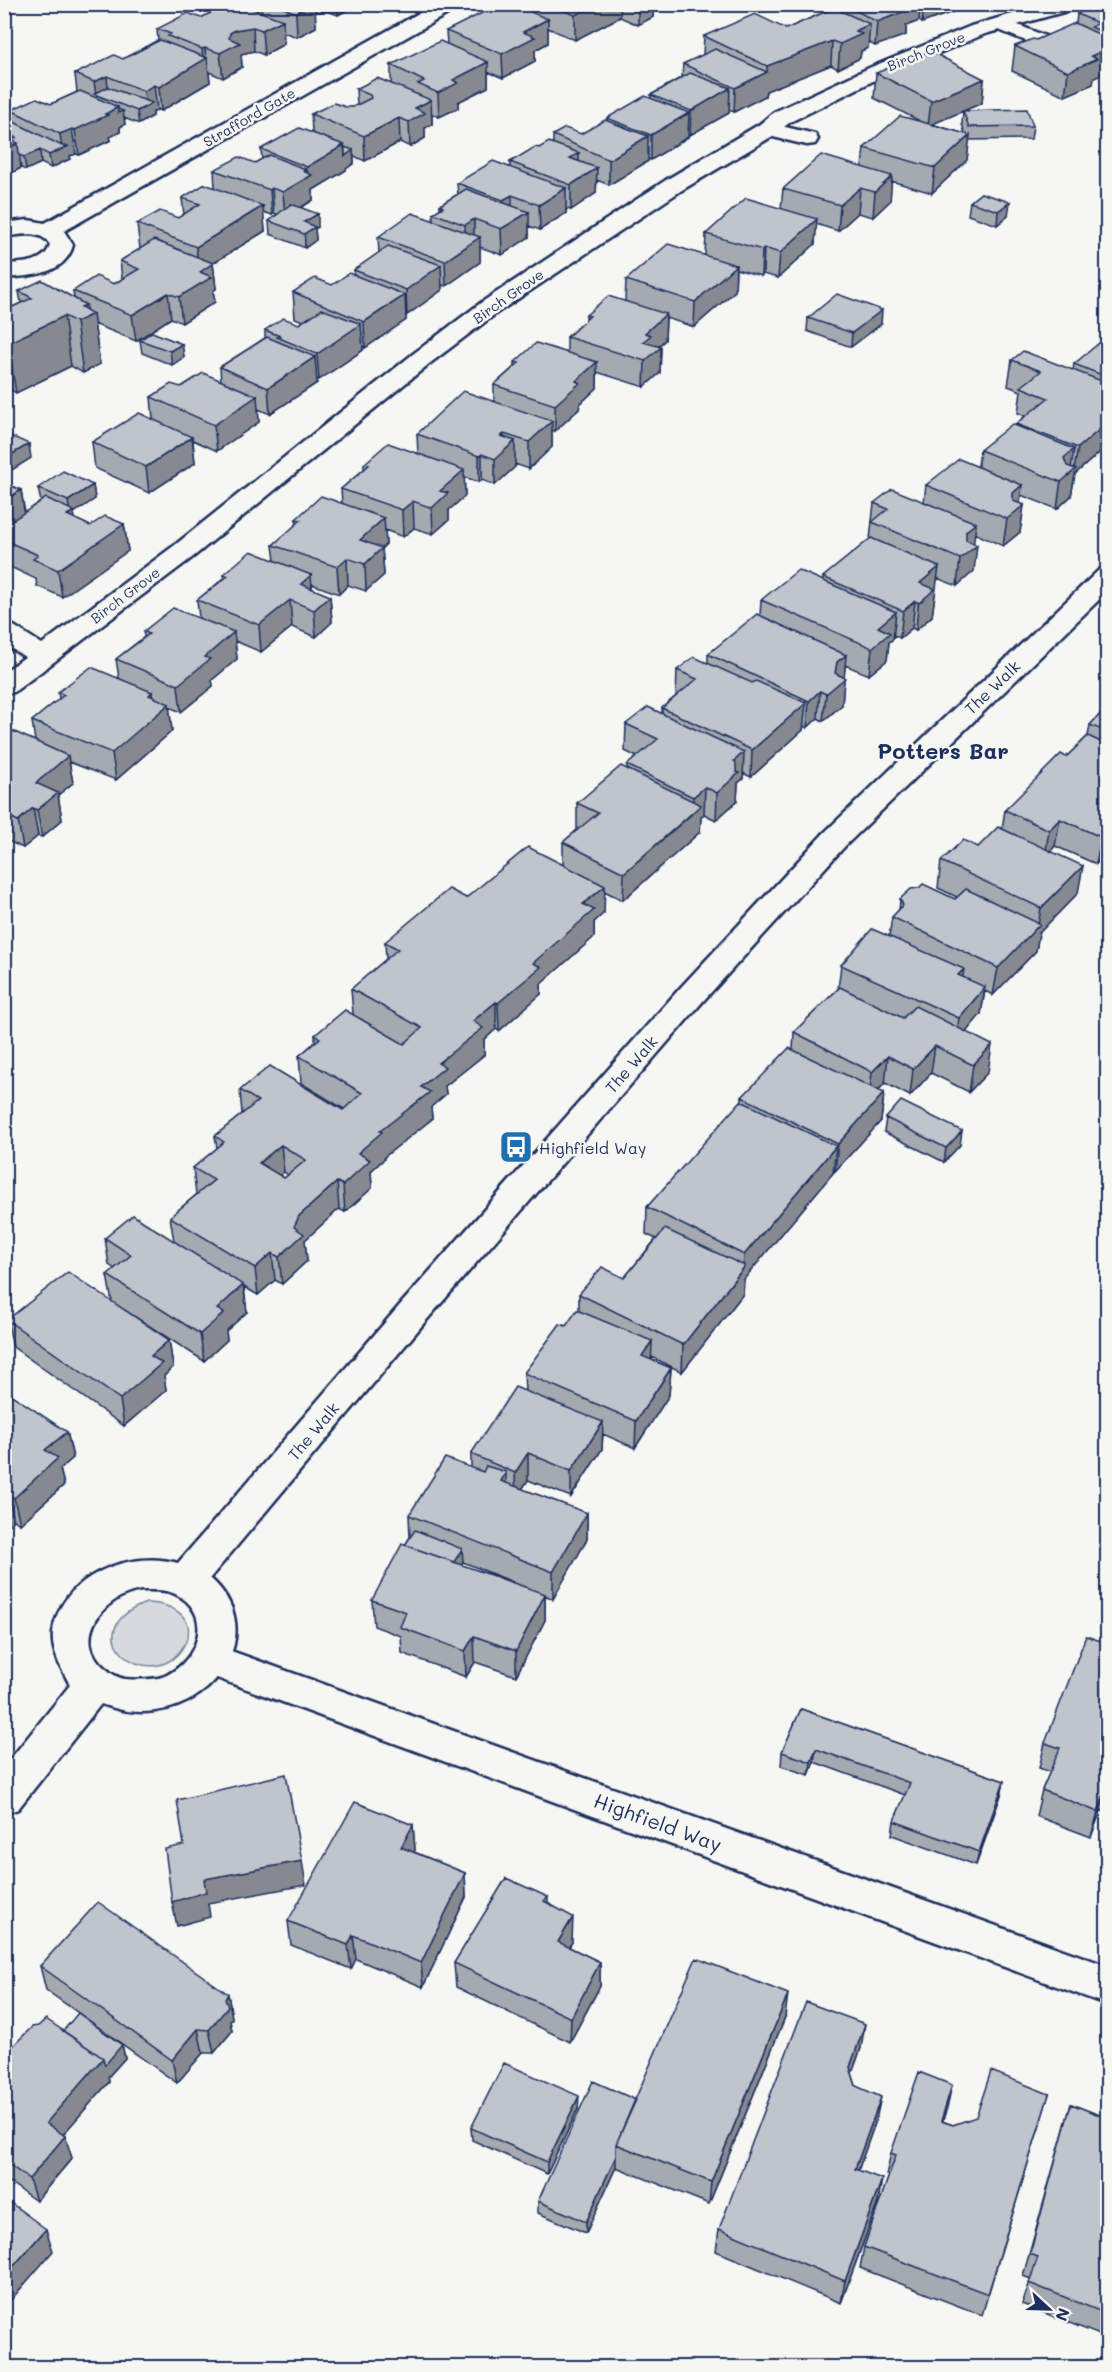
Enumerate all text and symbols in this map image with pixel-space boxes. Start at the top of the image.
street label: Birch Grove [884,27,968,75]
street label: Strafford Gate [200,83,298,151]
street label: Birch Grove [469,265,547,327]
street label: Birch Grove [86,563,164,627]
street label: The Walk [960,655,1024,719]
district label: Potters Bar [877,736,1009,765]
street label: The Walk [600,1031,662,1097]
bus stop icon: Highfield Way [498,1129,534,1165]
place label: Highfield Way [539,1137,646,1158]
street label: The Walk [283,1398,343,1464]
street label: Highfield Way [591,1787,725,1857]
north arrow [1019,2279,1079,2339]
text: N [1051,2305,1075,2324]

